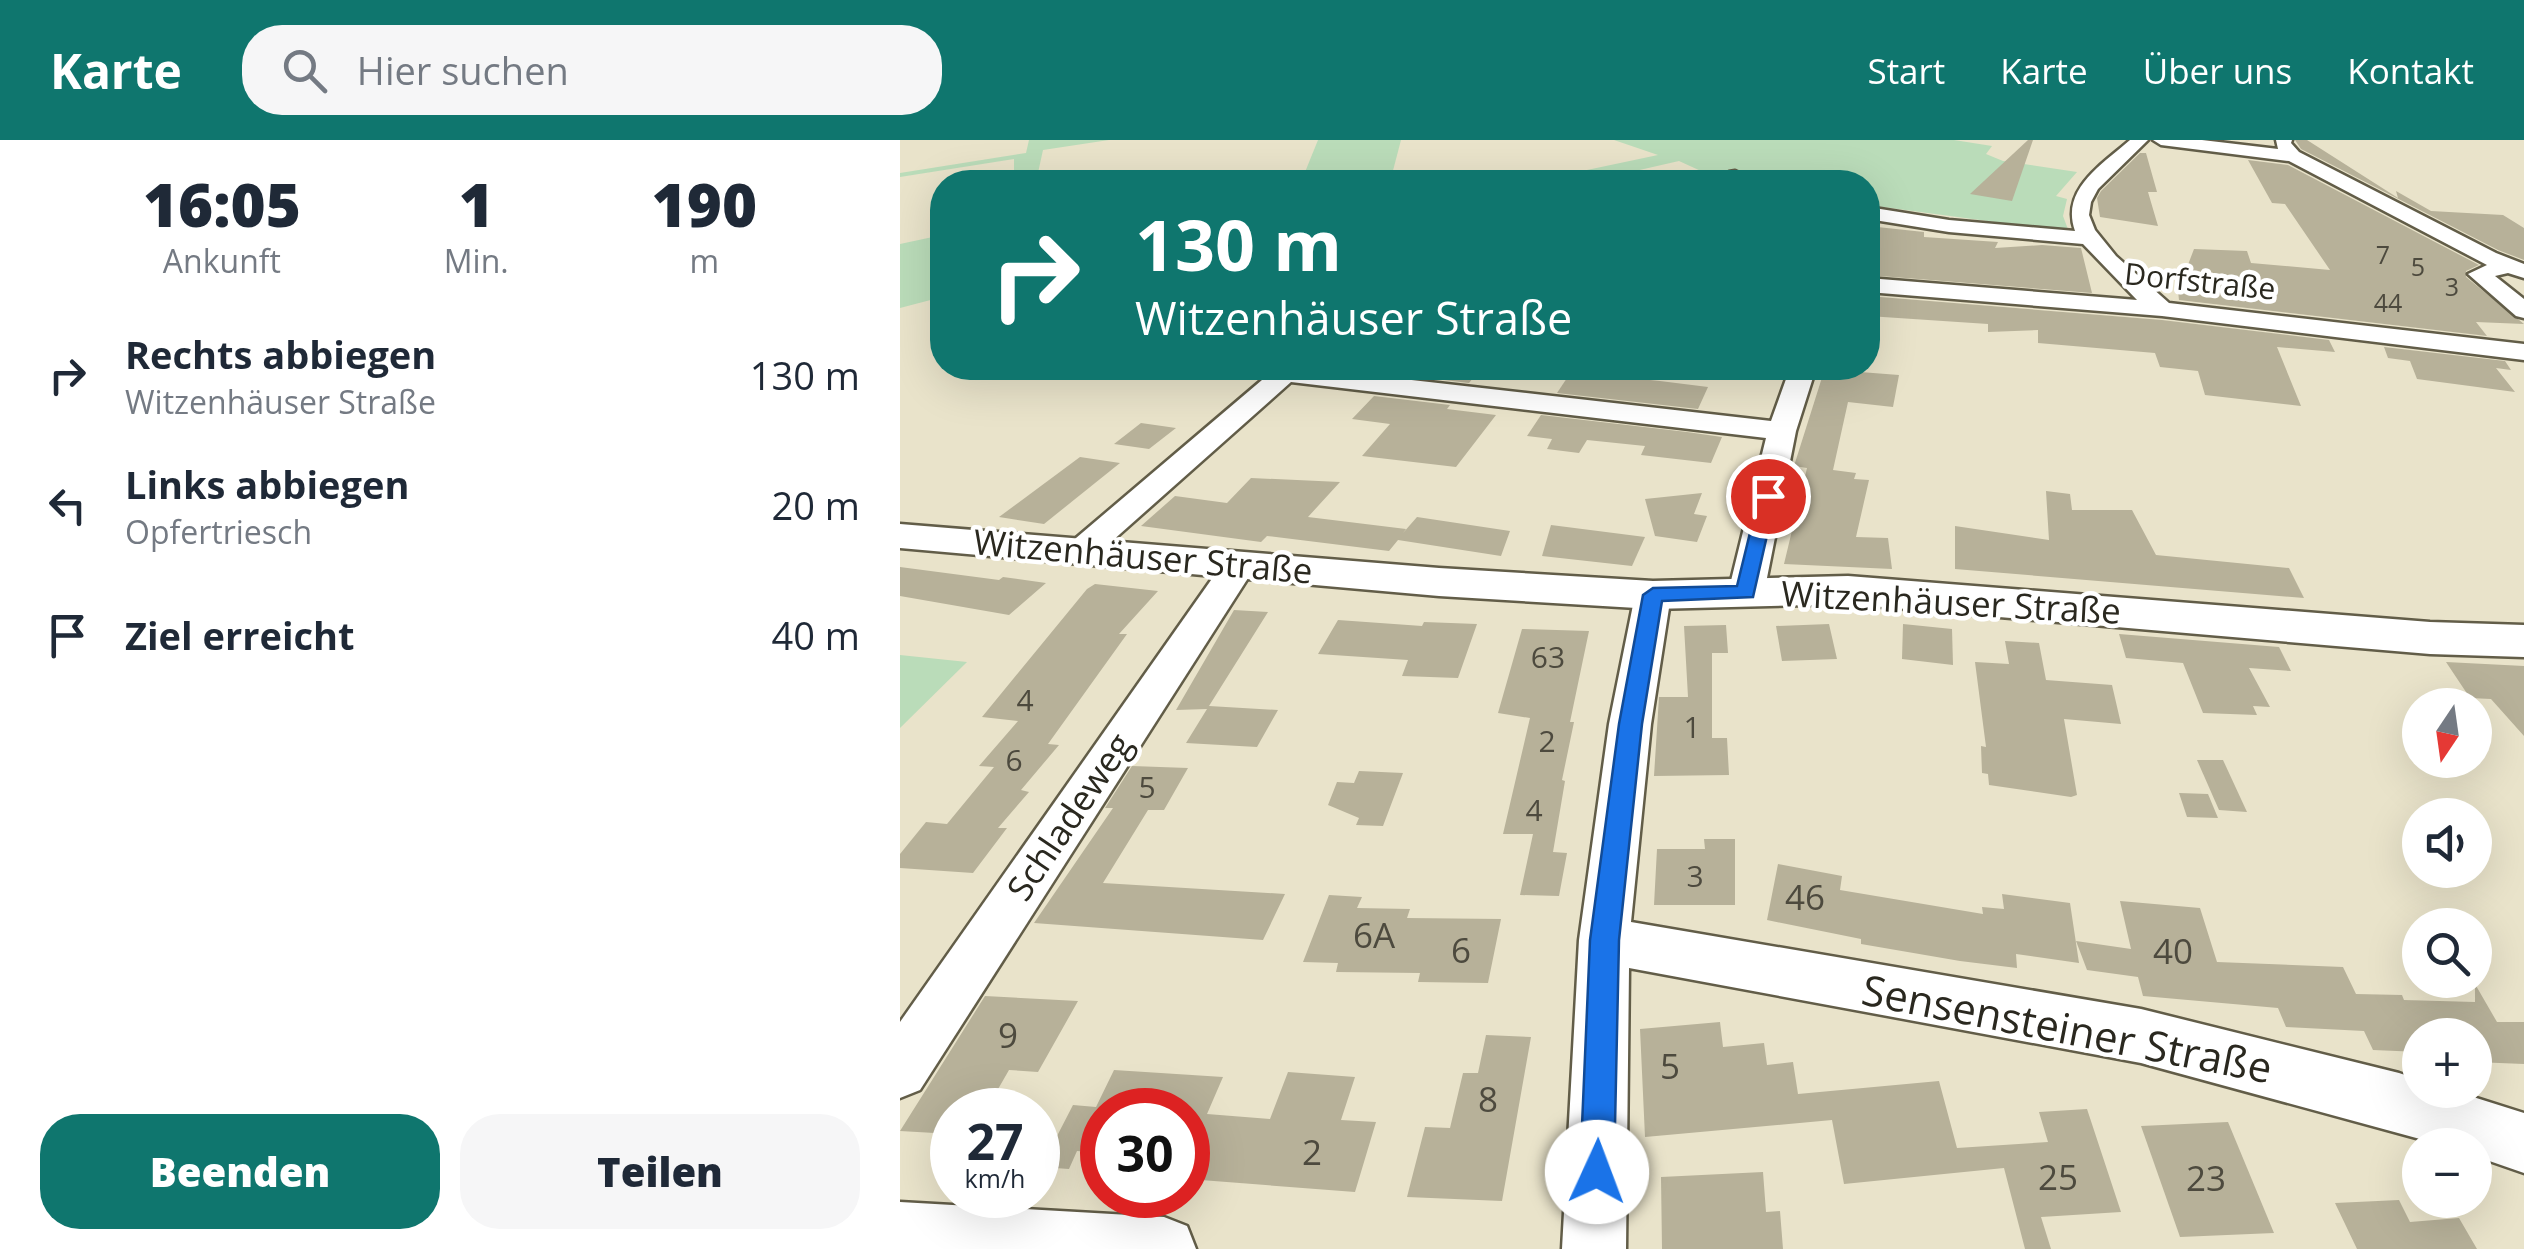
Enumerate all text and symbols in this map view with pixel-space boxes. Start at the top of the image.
search box [242,25,942,115]
text: Karte [50,38,182,103]
icon: search [277,43,332,98]
text: Hier suchen [357,44,569,96]
text: Start [1867,47,1945,94]
text: Karte [2000,47,2088,94]
text: Über uns [2143,47,2292,94]
text: Kontakt [2347,47,2474,94]
text: 16:05 [143,163,301,245]
text: 1 [459,163,494,245]
text: 190 [652,163,757,245]
text: 130 m [1135,196,1342,292]
icon: right [970,210,1100,340]
house number: 7 [2376,237,2390,271]
text: Ankunft [163,239,281,282]
text: Min. [444,239,509,282]
text: m [690,239,719,282]
house number: 5 [2411,249,2425,283]
street label: Dorfstraße [2123,252,2278,309]
house number: 3 [2445,269,2459,303]
house number: 44 [2374,285,2402,319]
text: Witzenhäuser Straße [1135,287,1572,348]
text: Rechts abbiegen [125,328,436,380]
icon: right [40,348,95,403]
text: 130 m [750,349,860,401]
text: Witzenhäuser Straße [125,380,436,423]
pin [1726,454,1811,539]
text: Links abbiegen [125,458,409,510]
icon: arrive [1741,469,1796,524]
icon: left [40,478,95,533]
text: 20 m [771,479,860,531]
text: Opfertriesch [125,510,312,553]
street label: Witzenhäuser Straße [972,517,1315,594]
street label: Witzenhäuser Straße [1780,569,2122,634]
icon: arrive [40,608,95,663]
text: Ziel erreicht [125,609,355,661]
text: 40 m [771,609,860,661]
house number: 63 [1531,636,1565,677]
house number: 4 [1016,679,1034,720]
north arrow [2402,688,2492,778]
map controls [2402,688,2492,1218]
house number: 1 [1683,706,1701,747]
house number: 2 [1538,720,1556,761]
street label: Schladeweg [995,723,1142,909]
house number: 6 [1005,739,1023,780]
house number: 5 [1138,766,1156,807]
house number: 4 [1525,789,1543,830]
button: sound [2402,798,2492,888]
house number: 3 [1686,855,1704,896]
house number: 46 [1785,873,1825,920]
button: search [2402,908,2492,998]
house number: 6A [1353,911,1396,958]
house number: 6 [1451,926,1471,973]
house number: 40 [2153,927,2193,974]
street label: Sensensteiner Straße [1857,960,2277,1095]
house number: 9 [998,1011,1018,1058]
button: + [2402,1018,2492,1108]
house number: 5 [1660,1042,1680,1089]
house number: 8 [1478,1075,1498,1122]
speed limit sign: 30 [1080,1088,1210,1218]
text: 27 [966,1107,1024,1175]
button: Beenden [40,1114,440,1229]
button: Teilen [460,1114,860,1229]
position arrow [1545,1120,1649,1224]
house number: 2 [1302,1128,1322,1175]
button: − [2402,1128,2492,1218]
house number: 25 [2038,1153,2078,1200]
house number: 23 [2186,1154,2226,1201]
text: km/h [965,1161,1025,1195]

